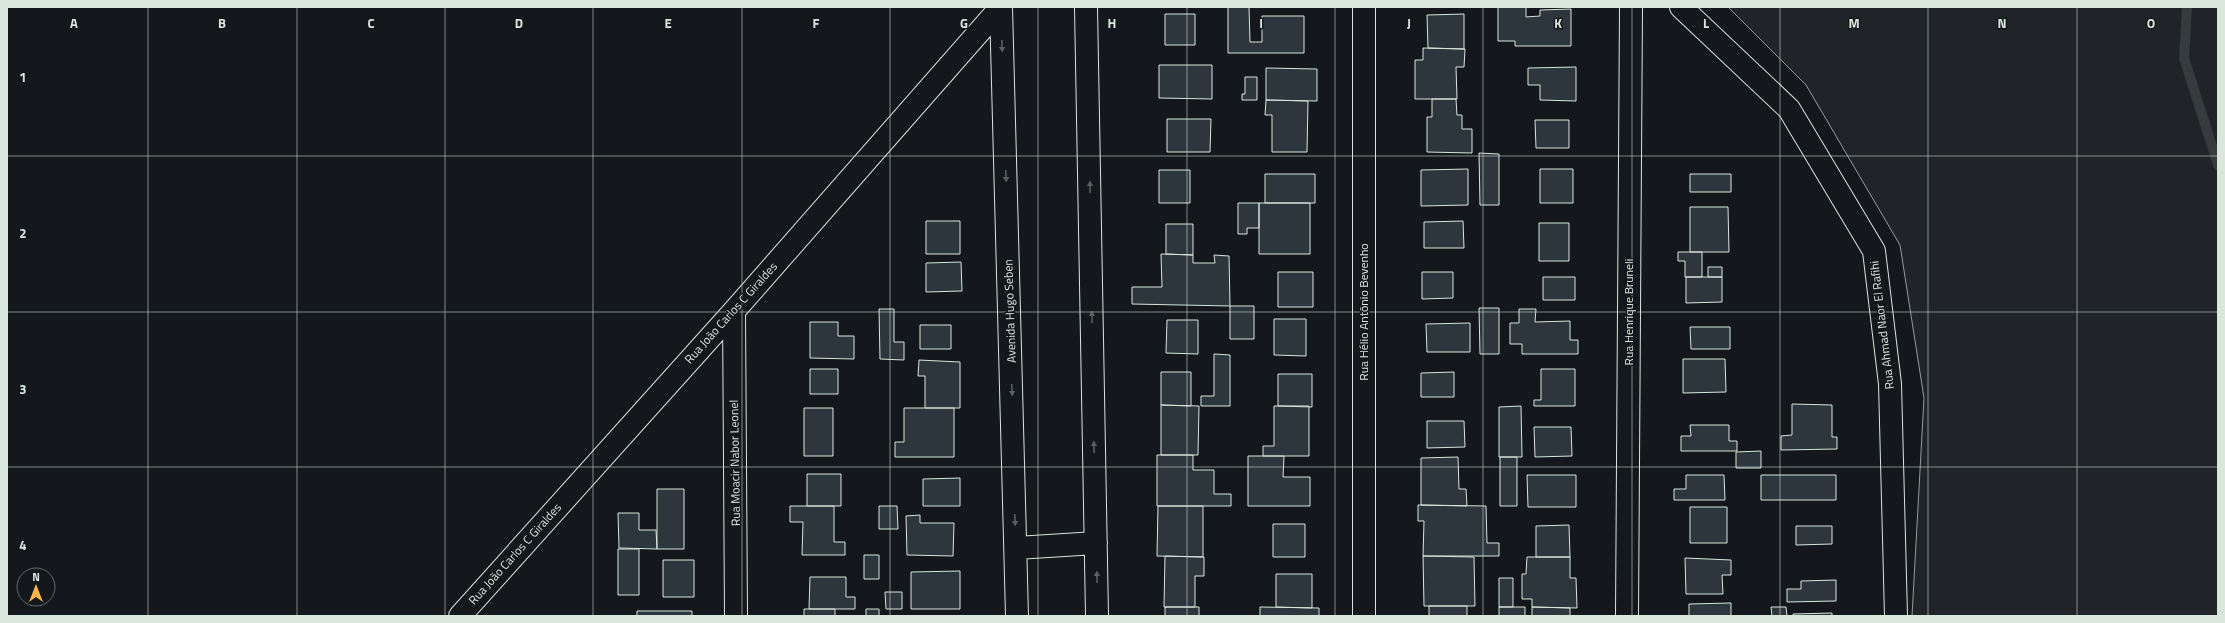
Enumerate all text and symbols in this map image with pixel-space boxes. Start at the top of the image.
text: A [70,13,78,33]
text: B [218,13,226,33]
text: C [367,13,375,33]
text: D [515,13,523,33]
text: E [664,13,672,33]
text: F [813,13,820,33]
text: G [960,13,968,33]
text: H [1108,13,1116,33]
text: I [1259,13,1263,33]
text: J [1407,13,1411,33]
text: K [1554,13,1562,33]
text: L [1703,13,1709,33]
text: M [1848,13,1860,33]
text: N [1997,13,2007,33]
text: O [2147,13,2155,33]
one-way arrow [999,40,1006,52]
text: 1 [19,67,27,87]
one-way arrow [1003,170,1009,183]
one-way arrow [1087,180,1093,193]
text: 2 [19,223,27,243]
street label: Rua Hélio Antônio Bevenho [1354,243,1373,381]
street label: Rua João Carlos C Giraldes [680,257,782,368]
street label: Avenida Hugo Seben [998,259,1021,363]
street label: Rua Henrique Bruneli [1619,259,1638,365]
street label: Rua Ahmad Naor El Rafihi [1864,260,1899,390]
one-way arrow [1089,310,1095,323]
text: 3 [19,379,27,399]
one-way arrow [1008,384,1015,396]
street label: Rua Moacir Nabor Leonel [724,400,745,526]
one-way arrow [1091,441,1098,453]
street label: Rua João Carlos C Giraldes [464,498,566,609]
one-way arrow [1012,514,1018,527]
text: 4 [19,535,27,555]
north arrow [16,567,56,607]
text: N [32,569,40,585]
one-way arrow [1093,571,1100,583]

